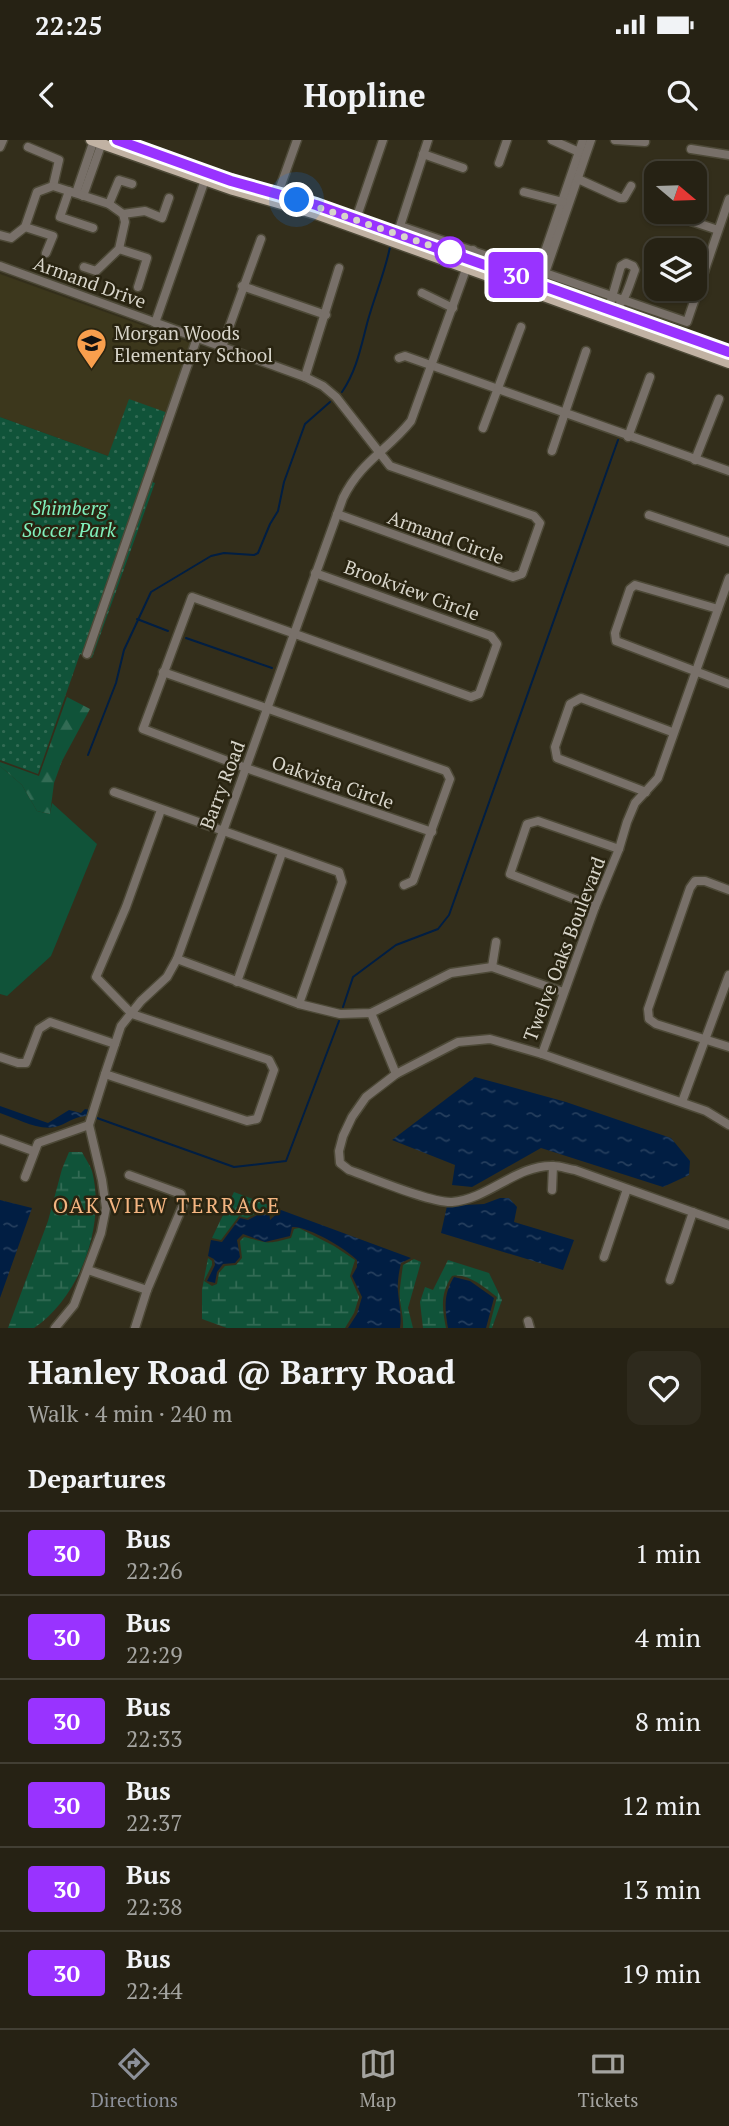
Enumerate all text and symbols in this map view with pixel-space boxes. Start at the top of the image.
text: 22:25 [35,8,103,42]
text: Hopline [303,74,426,116]
icon: back [28,76,66,114]
icon: search [663,76,701,114]
north arrow [644,161,707,224]
map controls [644,161,707,301]
your location [279,182,314,217]
unlabelled marker [435,237,465,267]
button: layers [644,238,707,301]
street label: Armand Drive [30,250,150,313]
line badge: 30 [484,252,548,298]
text: 30 [502,259,530,291]
place label: Morgan Woods Elementary School [114,320,273,367]
school or university icon: Morgan Woods Elementary School [74,327,108,371]
park label: Shimberg Soccer Park [22,495,117,542]
street label: Armand Circle [385,504,508,569]
street label: Brookview Circle [341,553,483,626]
street label: Barry Road [193,737,250,833]
street label: Oakvista Circle [269,749,398,814]
street label: Twelve Oaks Boulevard [517,853,610,1045]
district label: OAK VIEW TERRACE [53,1191,281,1219]
text: Hanley Road @ Barry Road [28,1350,455,1393]
button: heart [627,1351,701,1425]
text: Walk · 4 min · 240 m [28,1398,232,1429]
text: Departures [28,1461,166,1495]
text: Bus [126,1521,171,1555]
text: 1 min [635,1536,701,1570]
text: 30 [53,1537,80,1569]
text: 22:26 [126,1555,183,1586]
text: Bus [126,1605,171,1639]
text: 4 min [635,1620,701,1654]
text: 30 [53,1621,80,1653]
text: 22:29 [126,1639,183,1670]
text: Bus [126,1689,171,1723]
text: 8 min [635,1704,701,1738]
text: 30 [53,1705,80,1737]
text: 22:33 [126,1723,183,1754]
text: Bus [126,1773,171,1807]
text: 12 min [621,1788,701,1822]
text: 30 [53,1789,80,1821]
text: 22:37 [126,1807,183,1838]
text: Bus [126,1857,171,1891]
text: 13 min [621,1872,701,1906]
text: 30 [53,1873,80,1905]
text: 22:38 [126,1891,183,1922]
text: Bus [126,1941,171,1975]
text: 19 min [621,1956,701,1990]
text: 30 [53,1957,80,1989]
text: 22:44 [126,1975,183,2006]
tab: Directions [90,2045,178,2112]
tab: Map [359,2045,397,2112]
tab: Tickets [578,2045,639,2112]

